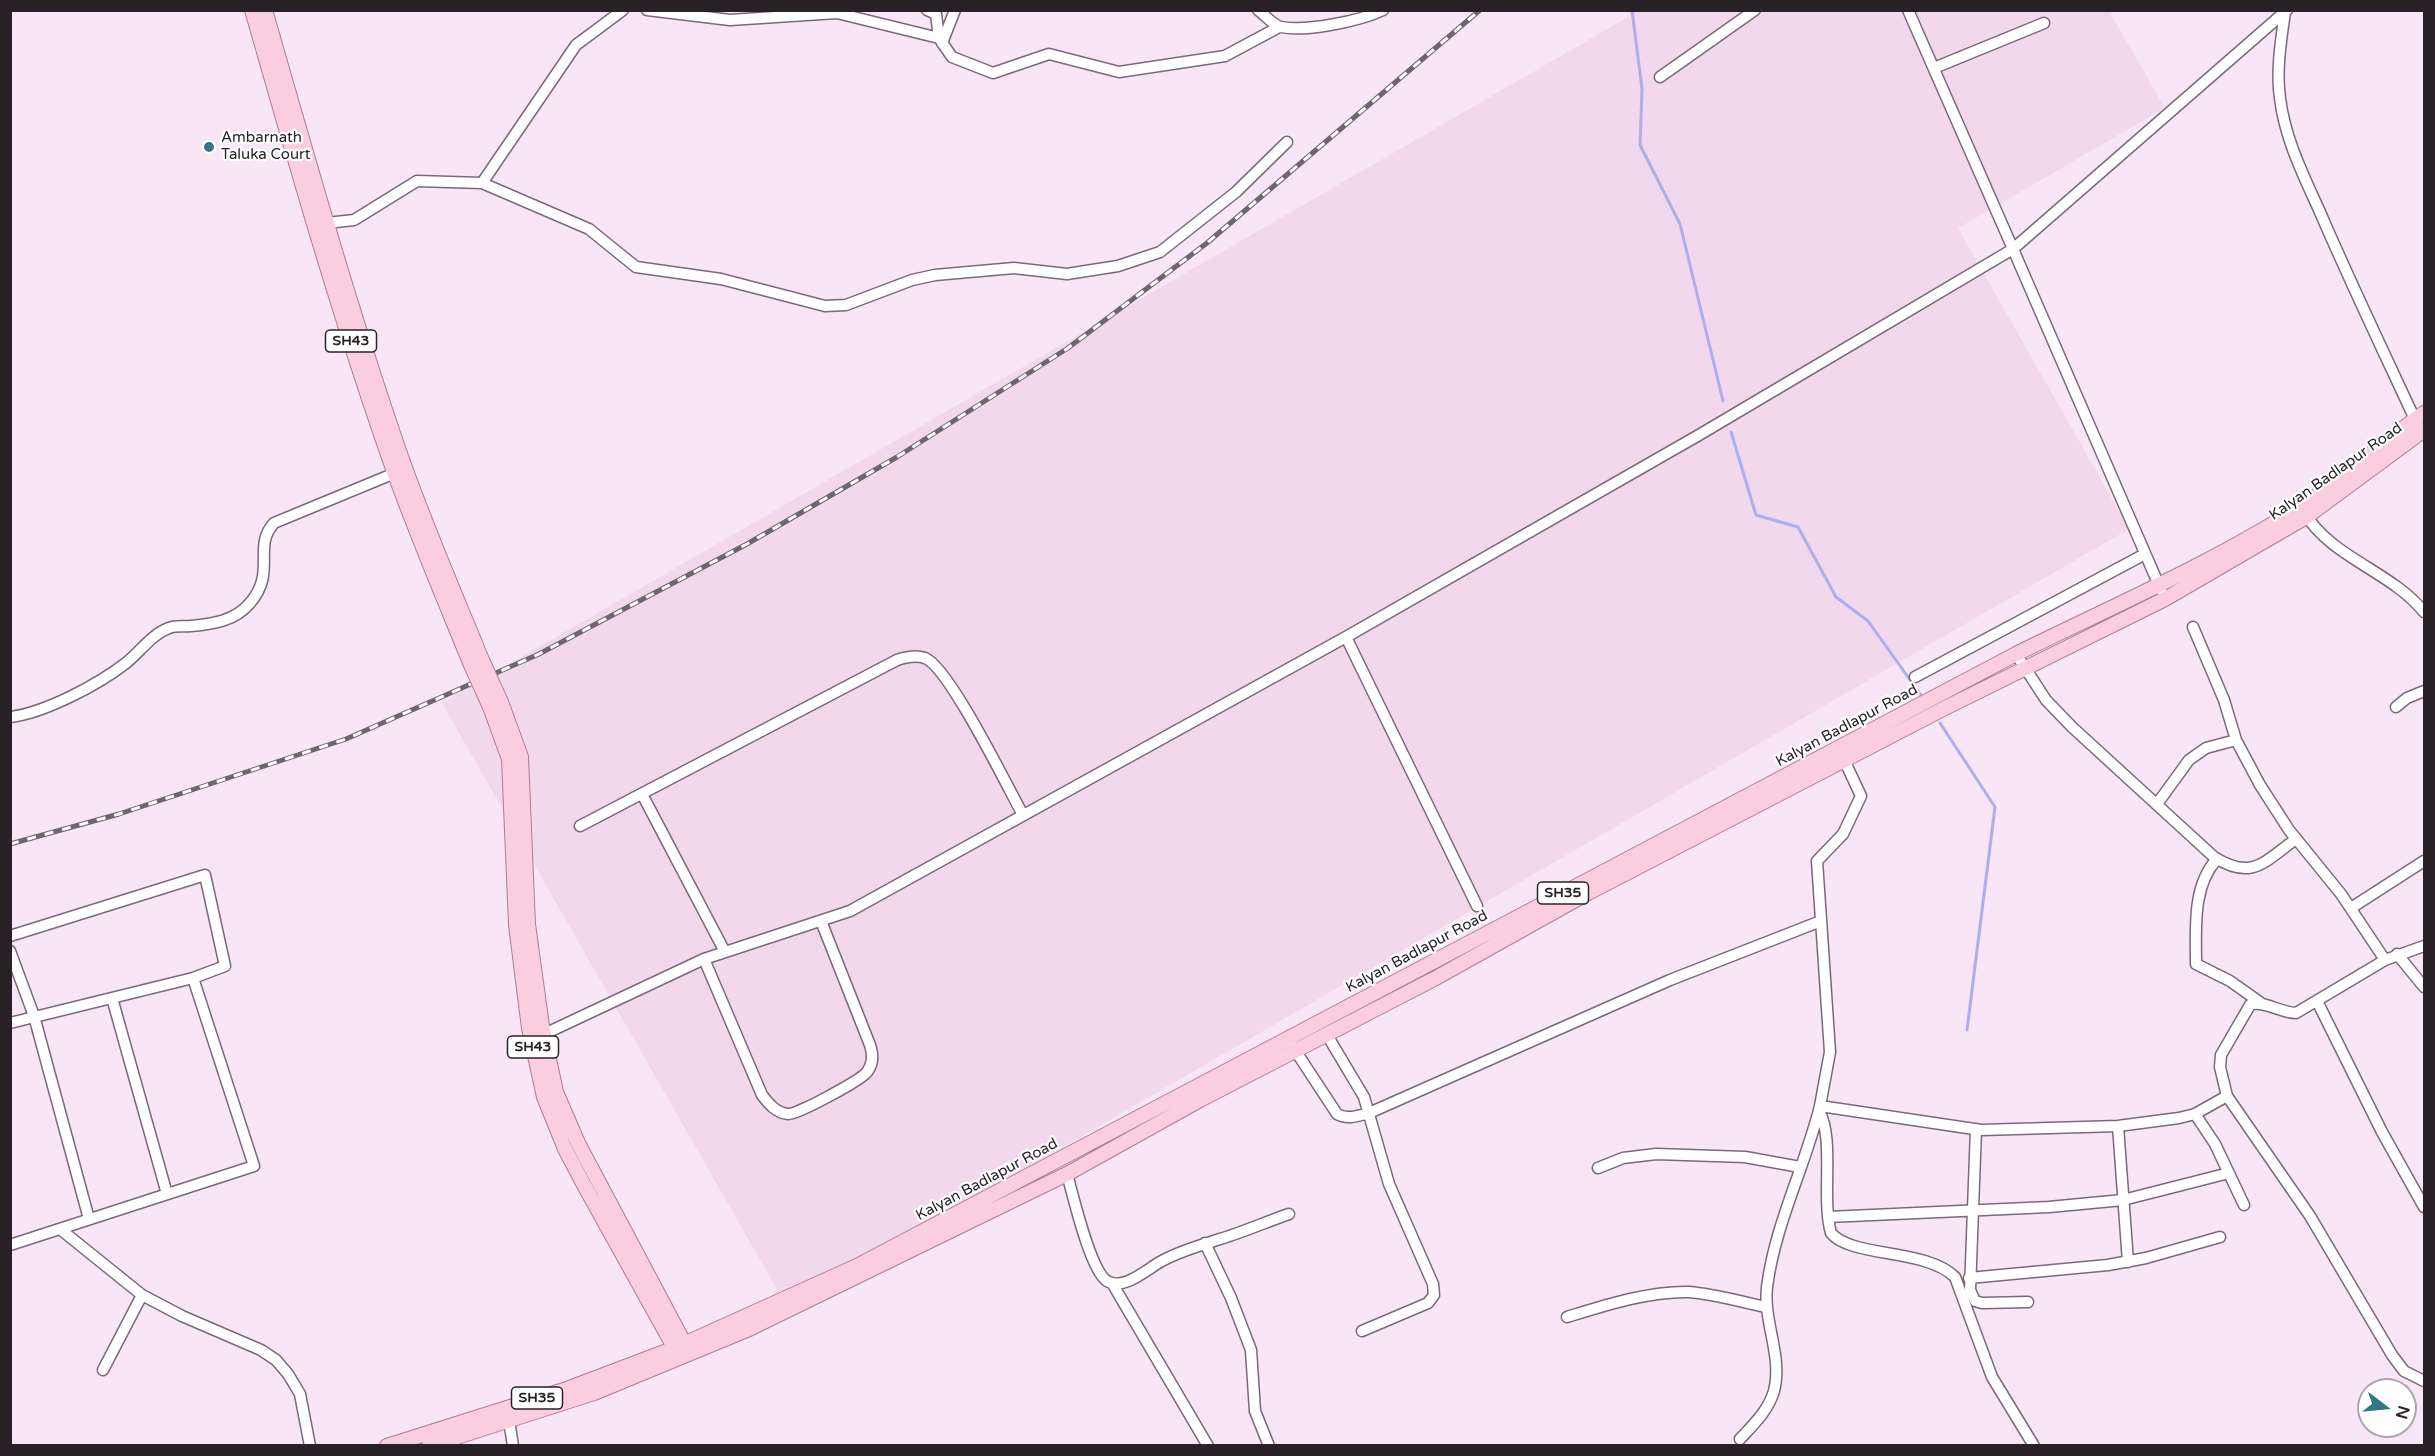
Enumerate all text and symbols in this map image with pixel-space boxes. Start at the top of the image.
place label: Ambarnath Taluka Court [221,129,311,164]
marker: Ambarnath Taluka Court [202,140,216,154]
road number: SH43 [326,330,376,352]
street label: Kalyan Badlapur Road [2266,419,2406,525]
street label: Kalyan Badlapur Road [1773,681,1921,771]
road number: SH35 [1538,882,1588,904]
street label: Kalyan Badlapur Road [1343,907,1491,997]
road number: SH43 [508,1036,558,1058]
street label: Kalyan Badlapur Road [913,1135,1061,1225]
north arrow [2357,1378,2417,1438]
road number: SH35 [512,1387,562,1409]
text: N [2391,1403,2414,1421]

